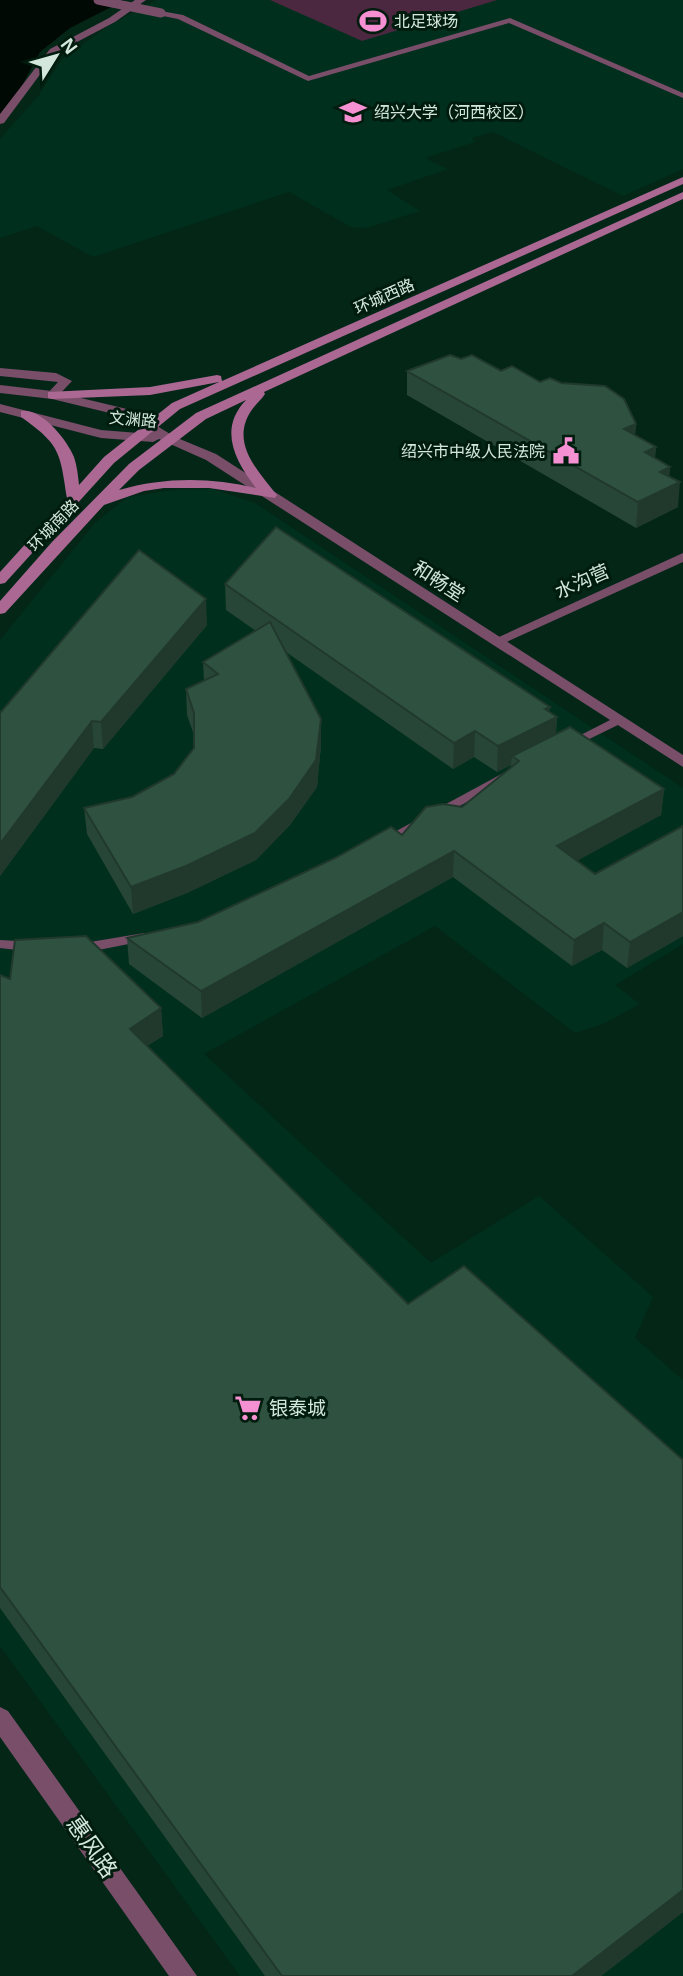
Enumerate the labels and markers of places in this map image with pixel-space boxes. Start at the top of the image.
sports icon: 北足球场 [358,6,388,36]
place label: 北足球场 [394,13,458,30]
school or university icon: 绍兴大学（河西校区） [338,97,368,127]
place label: 绍兴大学（河西校区） [374,104,534,121]
public building icon: 绍兴市中级人民法院 [551,436,581,466]
place label: 绍兴市中级人民法院 [401,442,545,460]
supermarket icon: 银泰城 [233,1393,263,1423]
place label: 银泰城 [269,1398,326,1419]

